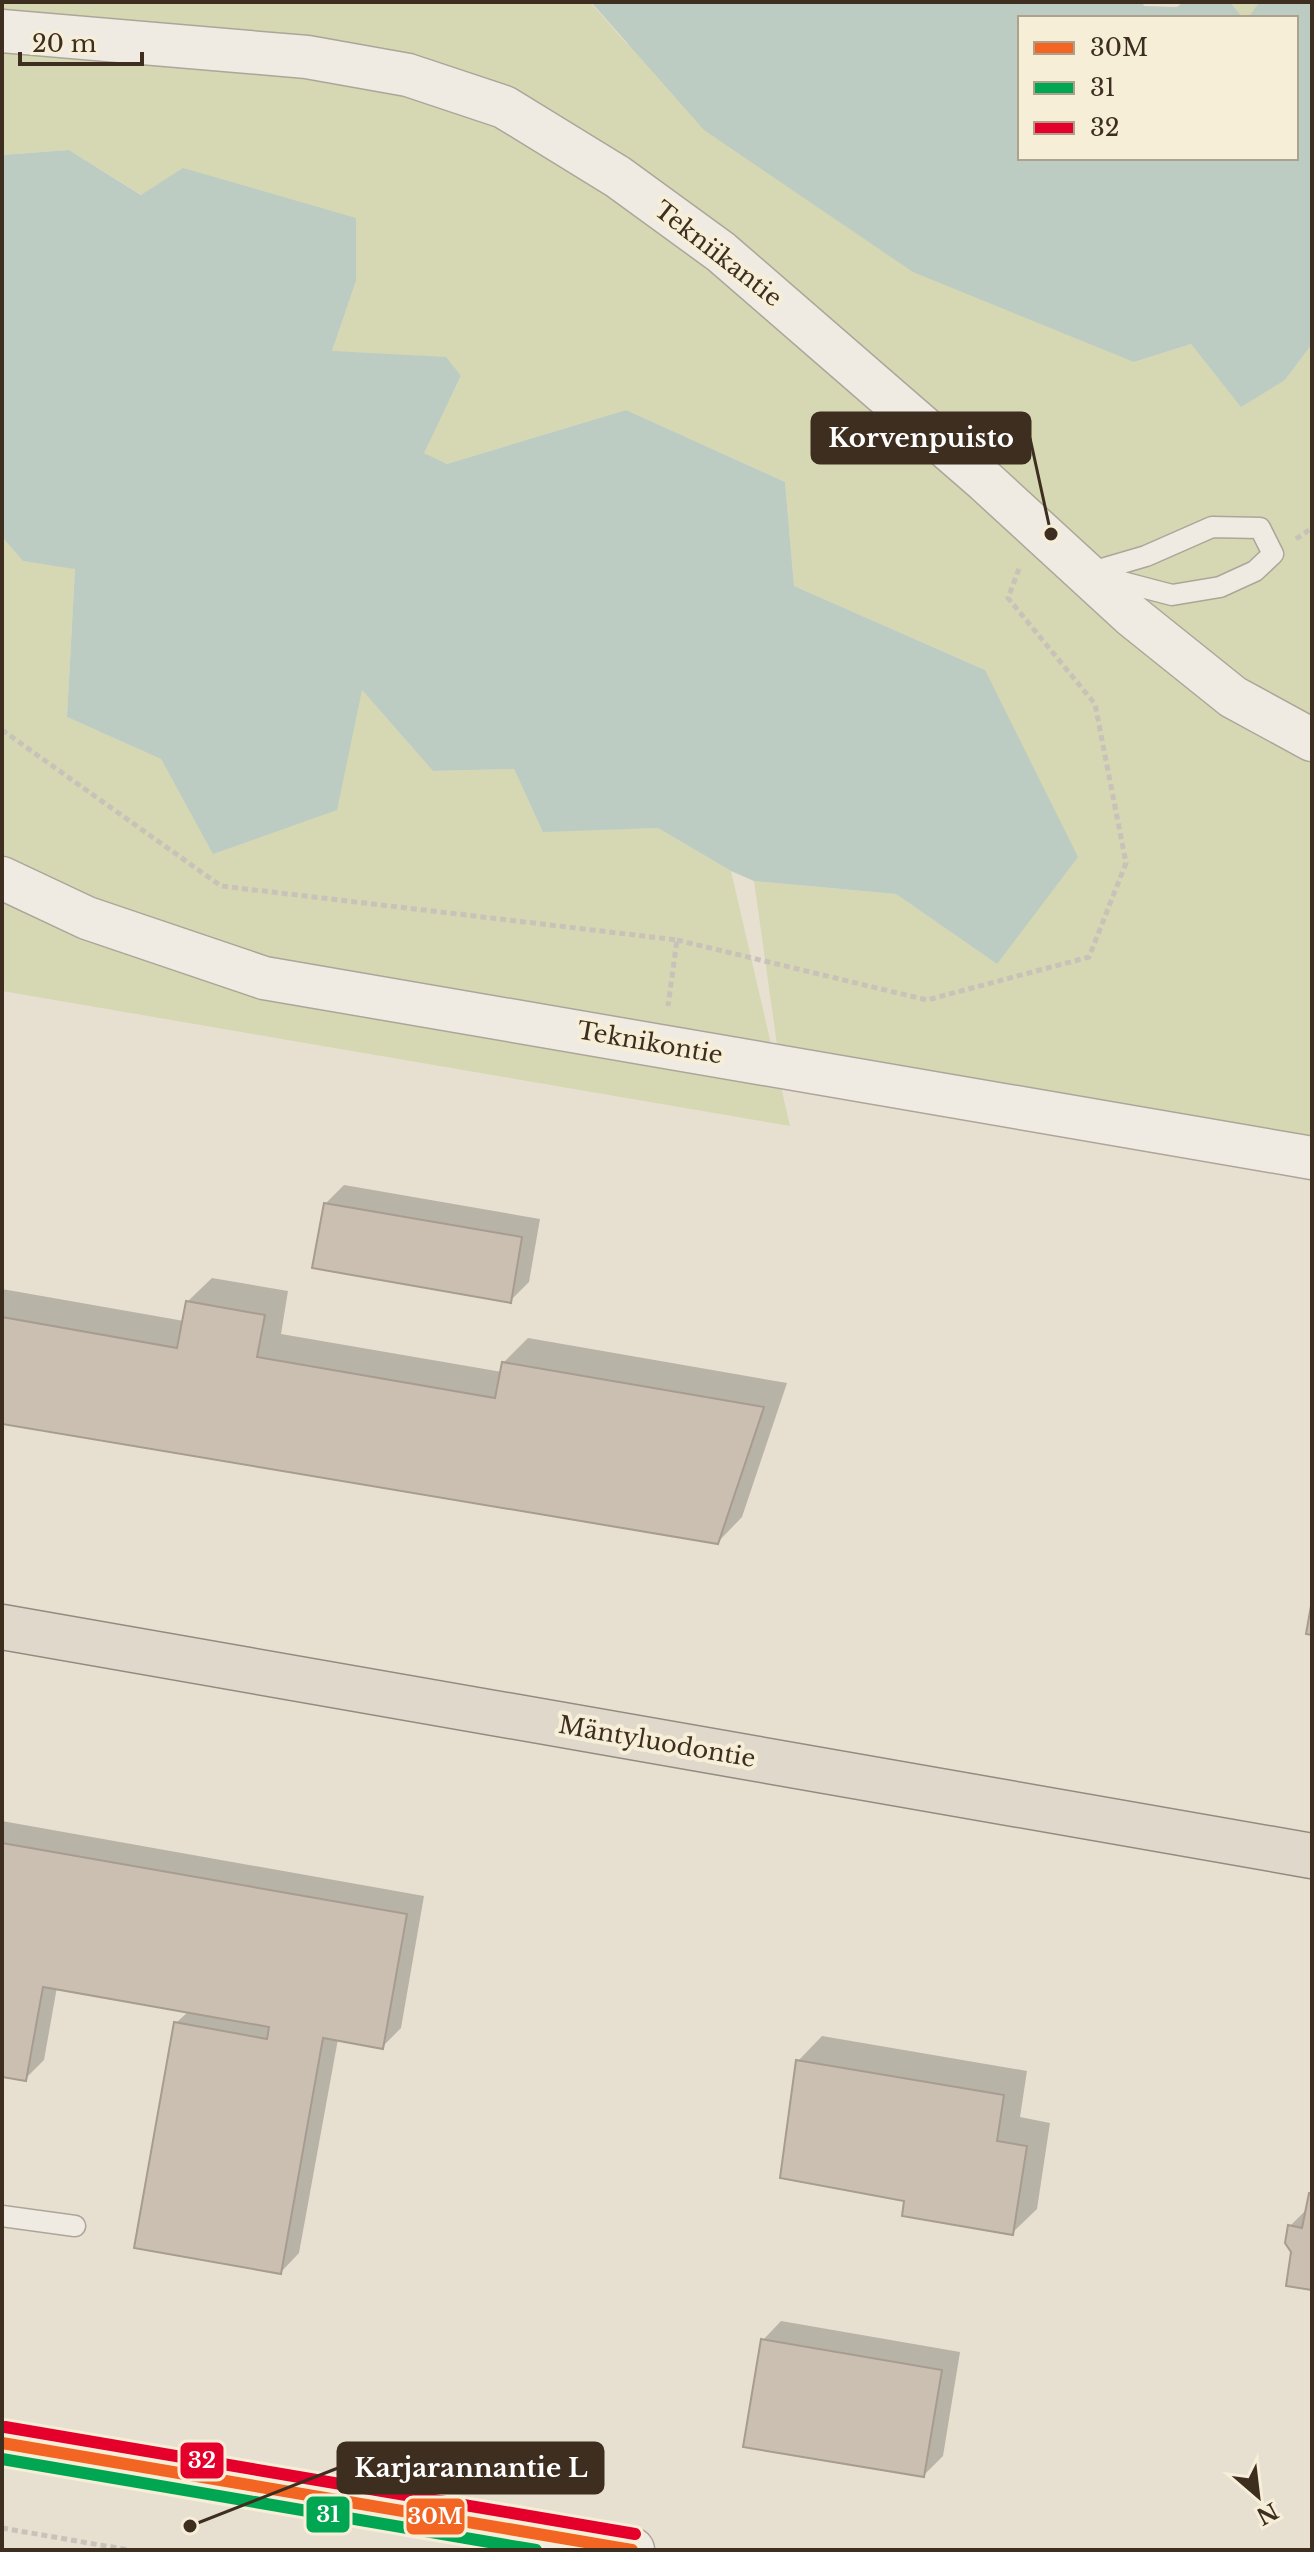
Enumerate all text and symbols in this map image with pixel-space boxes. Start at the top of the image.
scale bar [20,16,142,66]
legend [1018,16,1298,160]
text: 20 m [32,29,97,58]
text: 30M [1090,33,1148,62]
text: 31 [1090,73,1116,102]
text: 32 [1090,113,1120,142]
street label: Tekniikantie [649,195,788,312]
callout: Korvenpuisto [812,413,1030,463]
text: Korvenpuisto [828,422,1014,454]
street label: Teknikontie [575,1015,725,1070]
street label: Mäntyluodontie [556,1710,758,1773]
line badge: 32 [179,2441,225,2480]
callout: Karjarannantie L [338,2443,603,2493]
text: 32 [188,2447,216,2474]
text: Karjarannantie L [354,2452,588,2484]
north arrow [1218,2456,1298,2536]
line badge: 31 [305,2495,351,2534]
text: N [1251,2496,1283,2530]
line badge: 30M [405,2497,466,2536]
text: 31 [316,2501,340,2528]
text: 30M [407,2503,463,2530]

